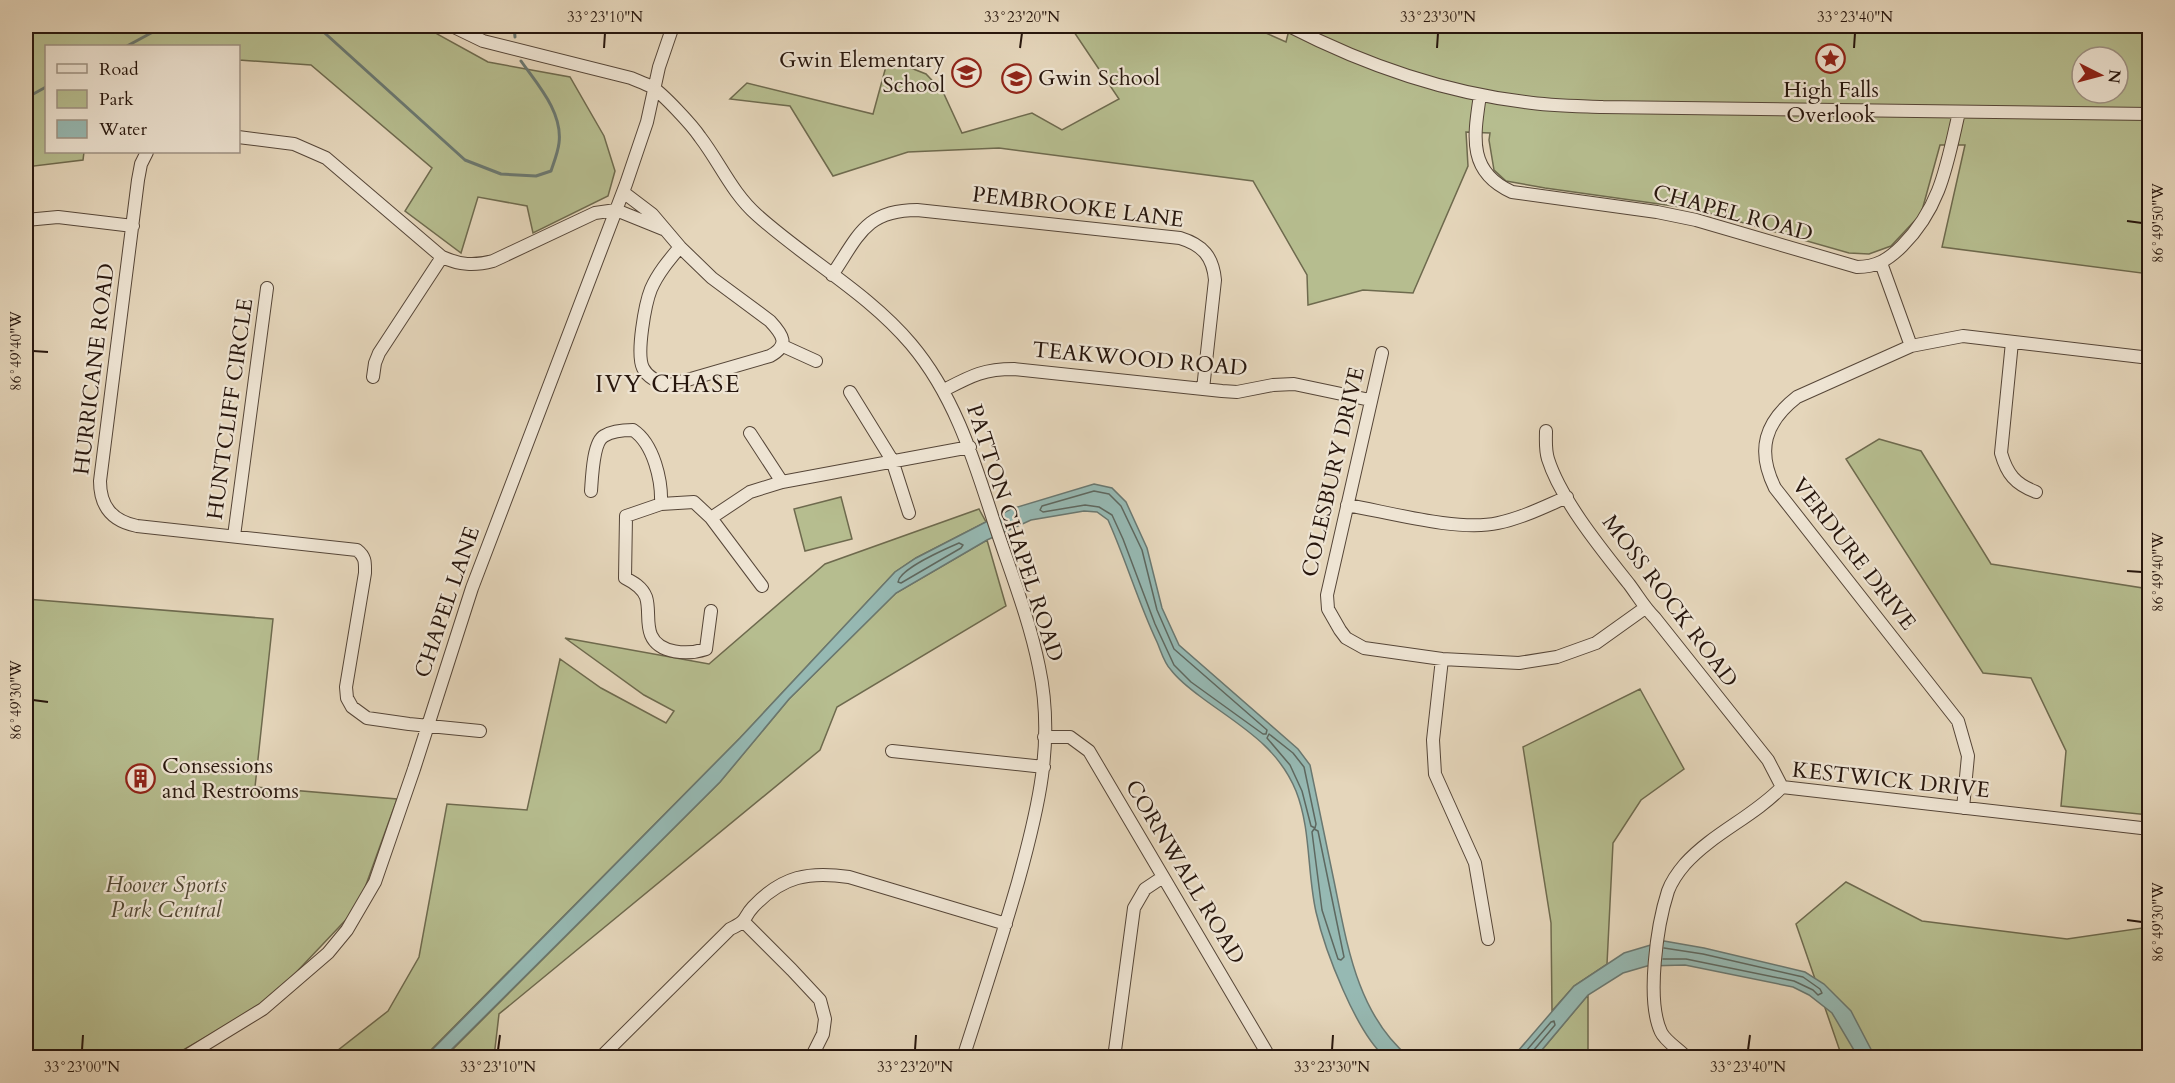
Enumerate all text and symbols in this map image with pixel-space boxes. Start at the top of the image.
text: 33°23'10"N [567,7,643,27]
text: 33°23'20"N [984,7,1060,27]
text: 33°23'30"N [1400,7,1476,27]
text: 33°23'40"N [1817,7,1893,27]
place icon: High Falls Overlook [1815,42,1847,74]
legend [45,45,240,153]
place label: Gwin Elementary School [779,45,945,100]
north arrow [2070,45,2130,105]
text: Road [99,57,139,82]
school or university icon: Gwin Elementary School [950,57,982,89]
school or university icon: Gwin School [1001,62,1033,94]
place label: Gwin School [1038,63,1161,93]
text: N [2102,68,2126,85]
place label: High Falls Overlook [1783,75,1879,130]
text: Park [99,87,134,112]
text: Water [98,117,148,142]
street label: CHAPEL ROAD [1650,177,1816,249]
street label: PEMBROOKE LANE [971,179,1185,235]
text: 86°49'50"W [2148,183,2168,263]
street label: HURRICANE ROAD [66,262,122,476]
street label: HUNTCLIFF CIRCLE [200,296,260,522]
text: 86°49'40"W [6,311,26,391]
street label: TEAKWOOD ROAD [1031,335,1249,383]
street label: COLESBURY DRIVE [1294,364,1372,580]
district label: IVY CHASE [595,368,741,401]
street label: PATTON CHAPEL ROAD [959,400,1071,666]
street label: VERDURE DRIVE [1785,472,1923,636]
street label: MOSS ROCK ROAD [1595,509,1745,693]
street label: CHAPEL LANE [407,522,487,682]
text: 86°49'40"W [2148,532,2168,612]
text: 86°49'30"W [6,660,26,740]
place label: Consessions and Restrooms [162,751,299,806]
street label: KESTWICK DRIVE [1791,755,1991,805]
building icon: Consessions and Restrooms [125,763,157,795]
street label: CORNWALL ROAD [1118,774,1252,970]
park label: Hoover Sports Park Central [105,870,227,925]
text: 86°49'30"W [2148,882,2168,962]
text: 33°23'00"N [44,1057,120,1077]
text: 33°23'10"N [460,1057,536,1077]
text: 33°23'20"N [877,1057,953,1077]
text: 33°23'30"N [1294,1057,1370,1077]
text: 33°23'40"N [1710,1057,1786,1077]

